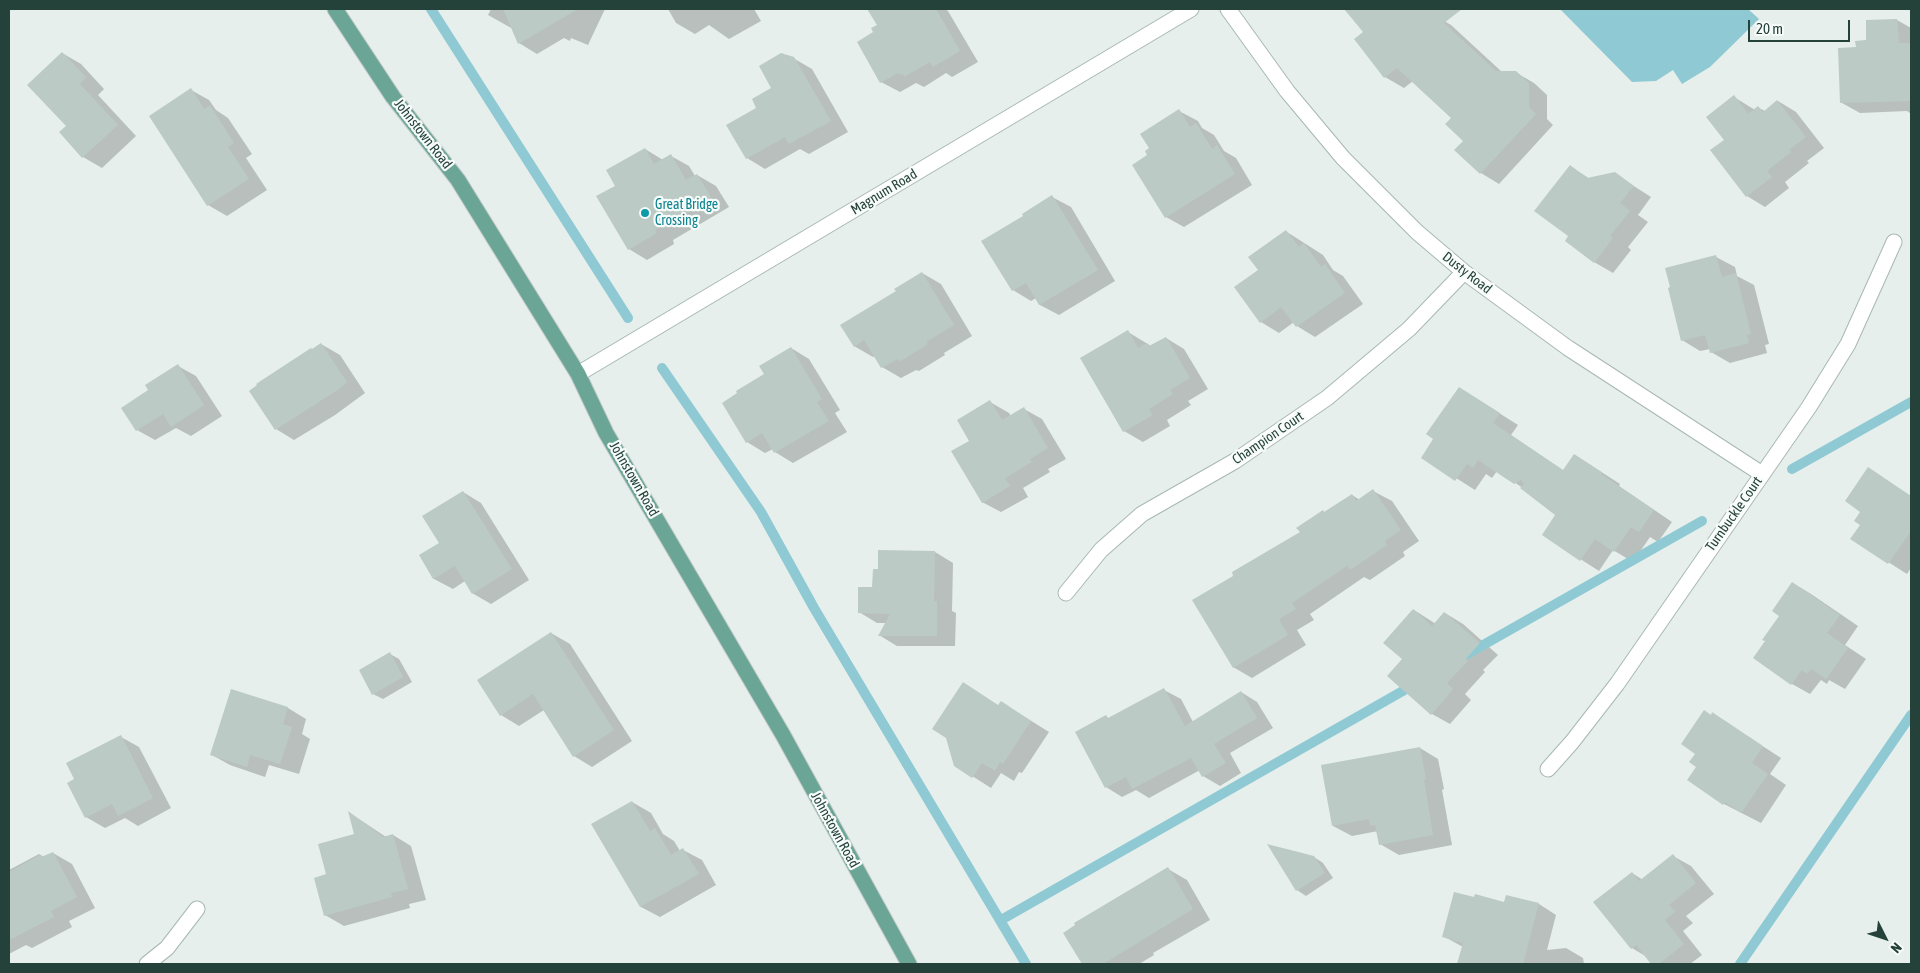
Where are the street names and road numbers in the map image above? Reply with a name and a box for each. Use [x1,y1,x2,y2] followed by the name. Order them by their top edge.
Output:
[391,96,455,172] street label: Johnstown Road
[848,166,920,218] street label: Magnum Road
[1439,249,1495,297] street label: Dusty Road
[1229,408,1307,468] street label: Champion Court
[606,439,662,519] street label: Johnstown Road
[1702,473,1766,555] street label: Turnbuckle Court
[807,789,863,871] street label: Johnstown Road

